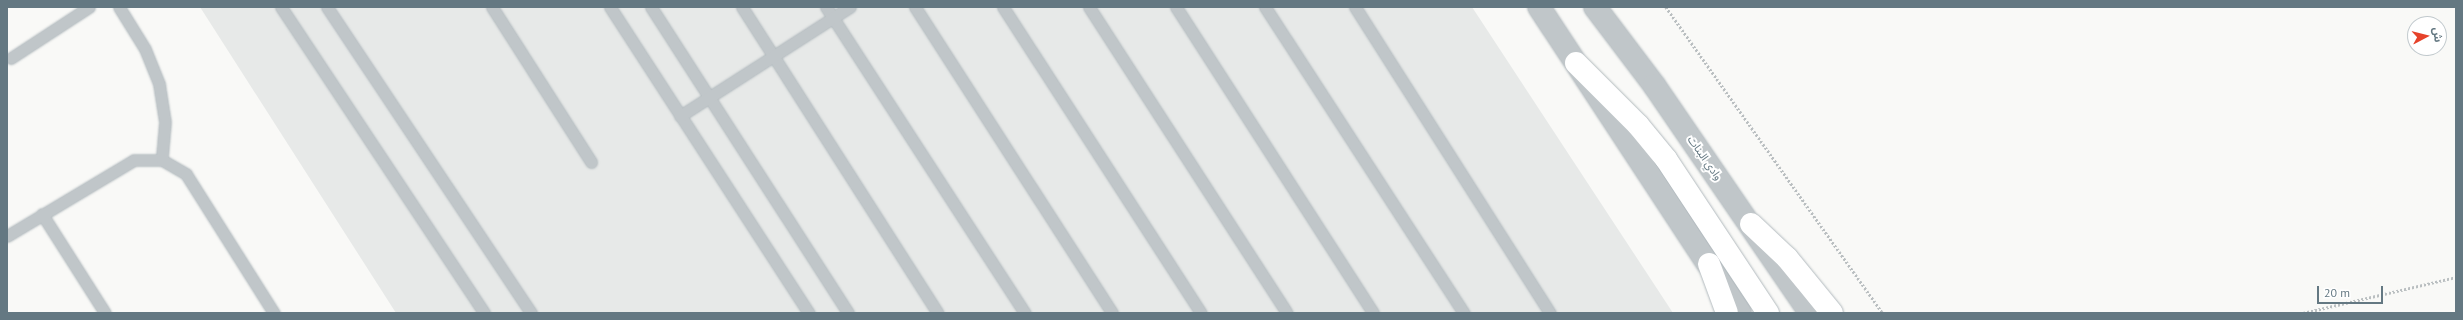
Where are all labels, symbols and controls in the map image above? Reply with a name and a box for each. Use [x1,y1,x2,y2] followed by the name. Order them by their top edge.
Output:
[2407,16,2447,56] north arrow
[2430,26,2446,43] text: ش
[1685,133,1725,183] street label: وادي البنات
[2319,278,2385,304] scale bar
[2324,285,2350,300] text: 20 m

